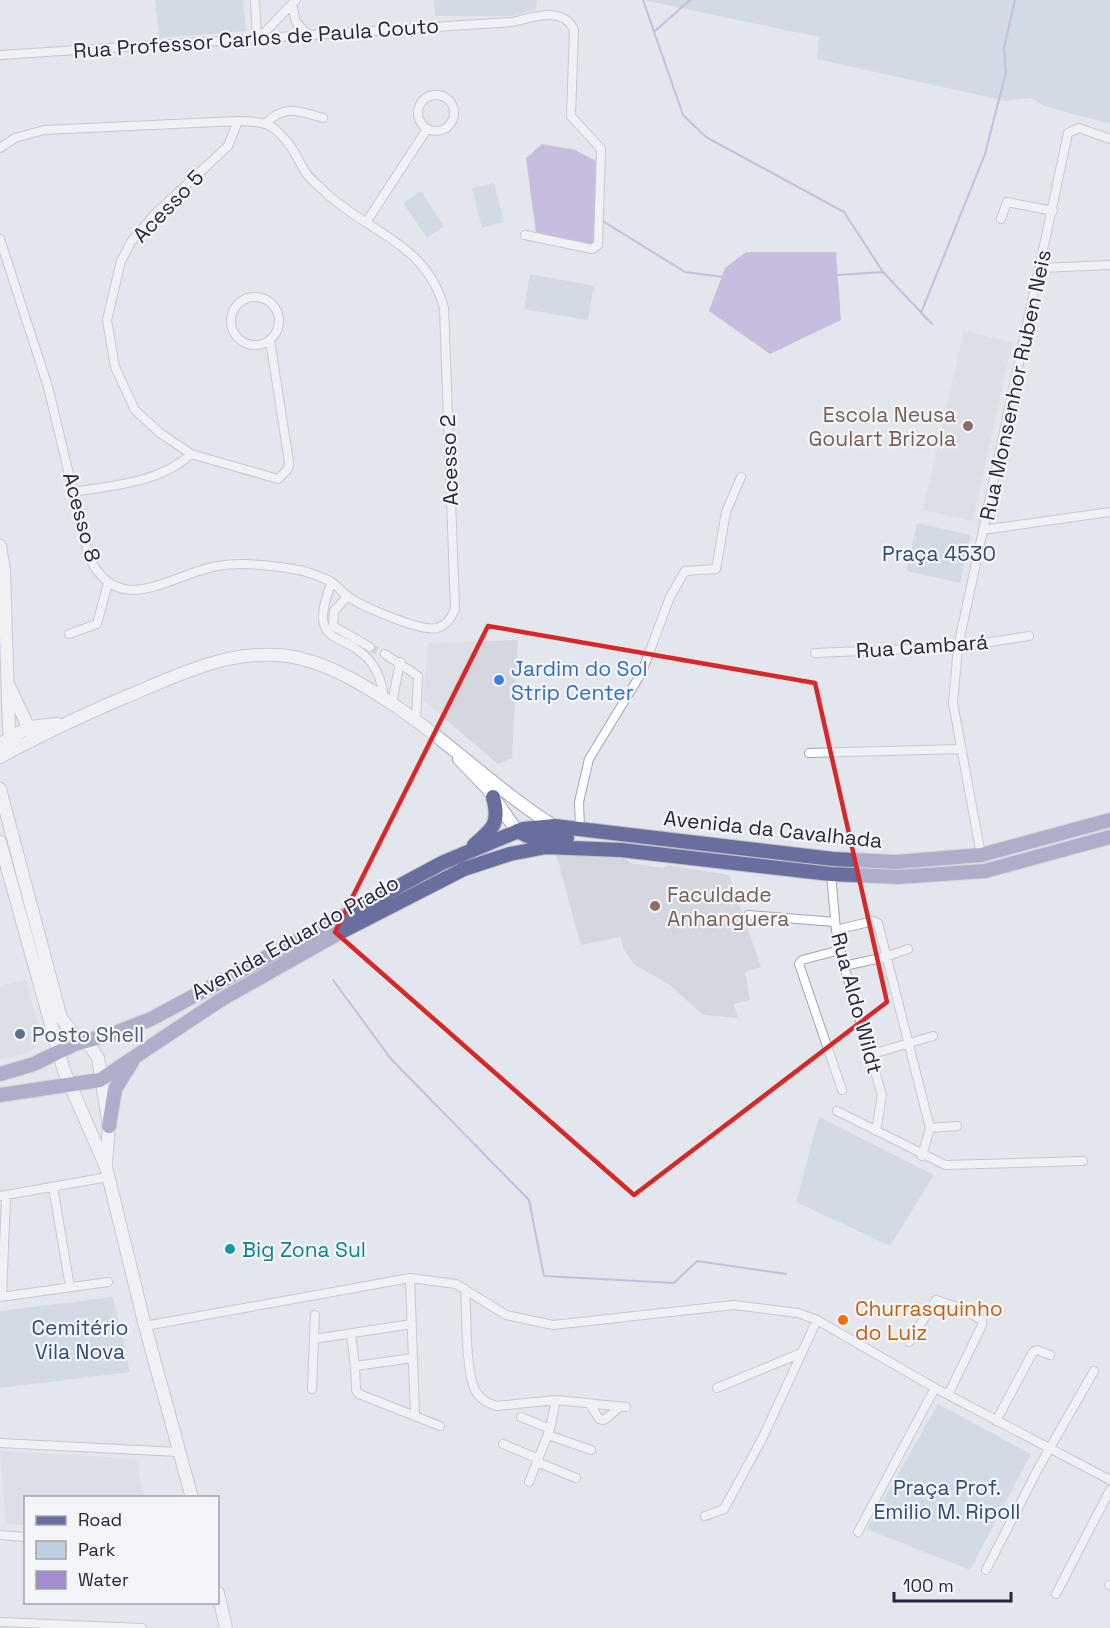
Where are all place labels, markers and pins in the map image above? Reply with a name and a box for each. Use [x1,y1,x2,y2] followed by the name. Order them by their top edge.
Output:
[808,401,956,452] place label: Escola Neusa Goulart Brizola
[961,419,975,433] marker: Escola Neusa Goulart Brizola
[511,655,648,706] place label: Jardim do Sol Strip Center
[492,673,506,687] marker: Jardim do Sol Strip Center
[667,881,789,932] place label: Faculdade Anhanguera
[648,899,662,913] marker: Faculdade Anhanguera
[32,1021,144,1048] place label: Posto Shell
[13,1027,27,1041] marker: Posto Shell
[242,1236,366,1263] place label: Big Zona Sul
[223,1242,237,1256] marker: Big Zona Sul
[855,1295,1003,1346] place label: Churrasquinho do Luiz
[836,1313,850,1327] marker: Churrasquinho do Luiz

